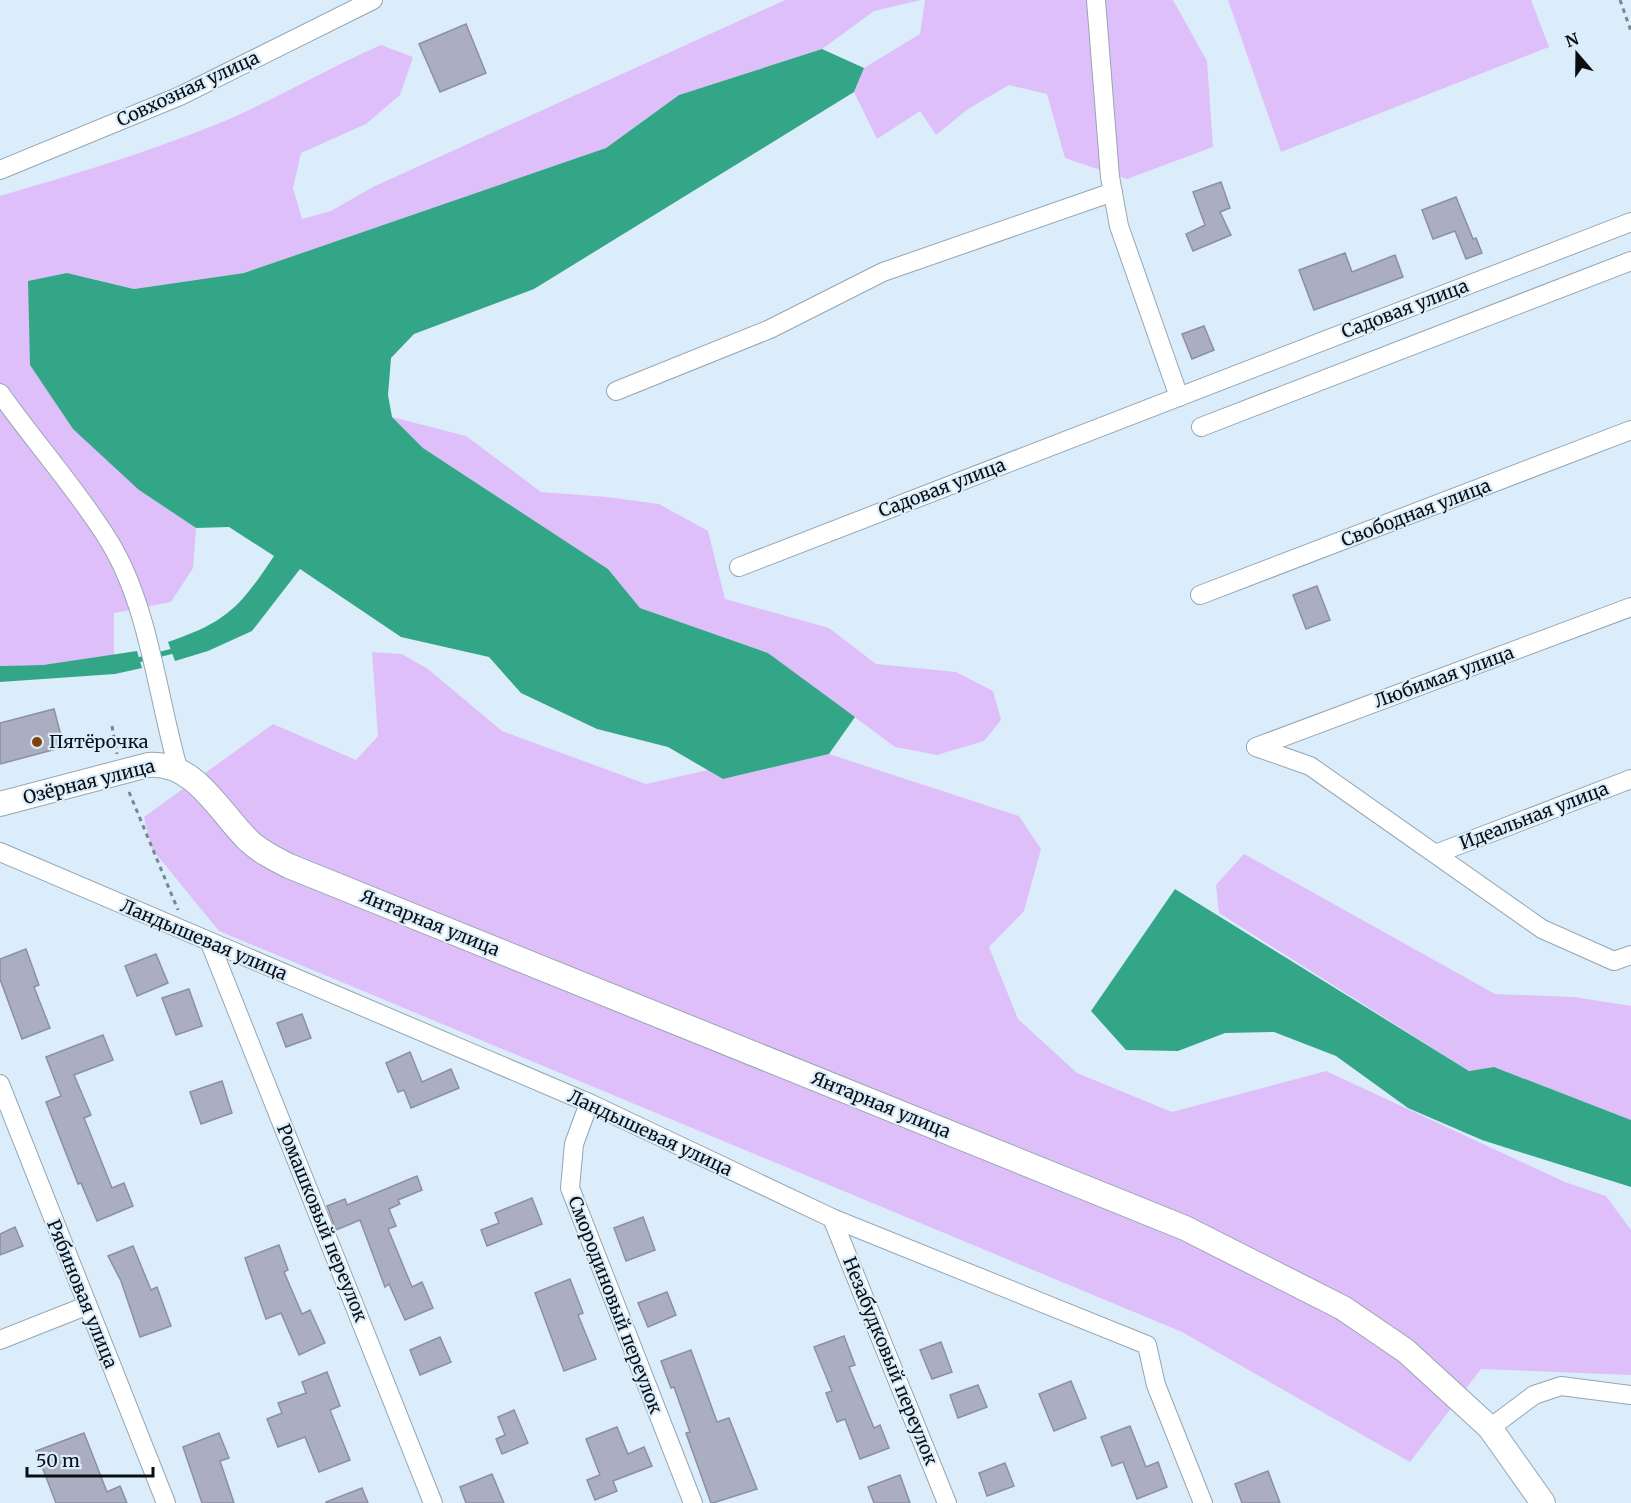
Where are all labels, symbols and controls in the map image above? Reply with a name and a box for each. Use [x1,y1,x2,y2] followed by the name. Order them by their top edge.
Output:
[1547,24,1607,84] north arrow
[1563,28,1582,51] text: N
[113,45,263,132] street label: Совхозная улица
[1338,274,1472,343] street label: Садовая улица
[875,453,1009,522] street label: Садовая улица
[1338,473,1494,552] street label: Свободная улица
[1371,640,1517,712] street label: Любимая улица
[49,730,149,753] place label: Пятёрочка
[30,735,44,749] marker: Пятёрочка
[21,754,157,809] street label: Озёрная улица
[1456,776,1612,855] street label: Идеальная улица
[357,884,504,961] street label: Янтарная улица
[117,894,291,985] street label: Ландышевая улица
[808,1066,955,1143] street label: Янтарная улица
[564,1084,736,1181] street label: Ландышевая улица
[272,1120,373,1326] street label: Ромашковый переулок
[563,1193,668,1418] street label: Смородиновый переулок
[42,1216,123,1372] street label: Рябиновая улица
[838,1253,943,1469] street label: Незабудковый переулок
[27,1440,153,1478] scale bar
[36,1449,80,1472] text: 50 m

